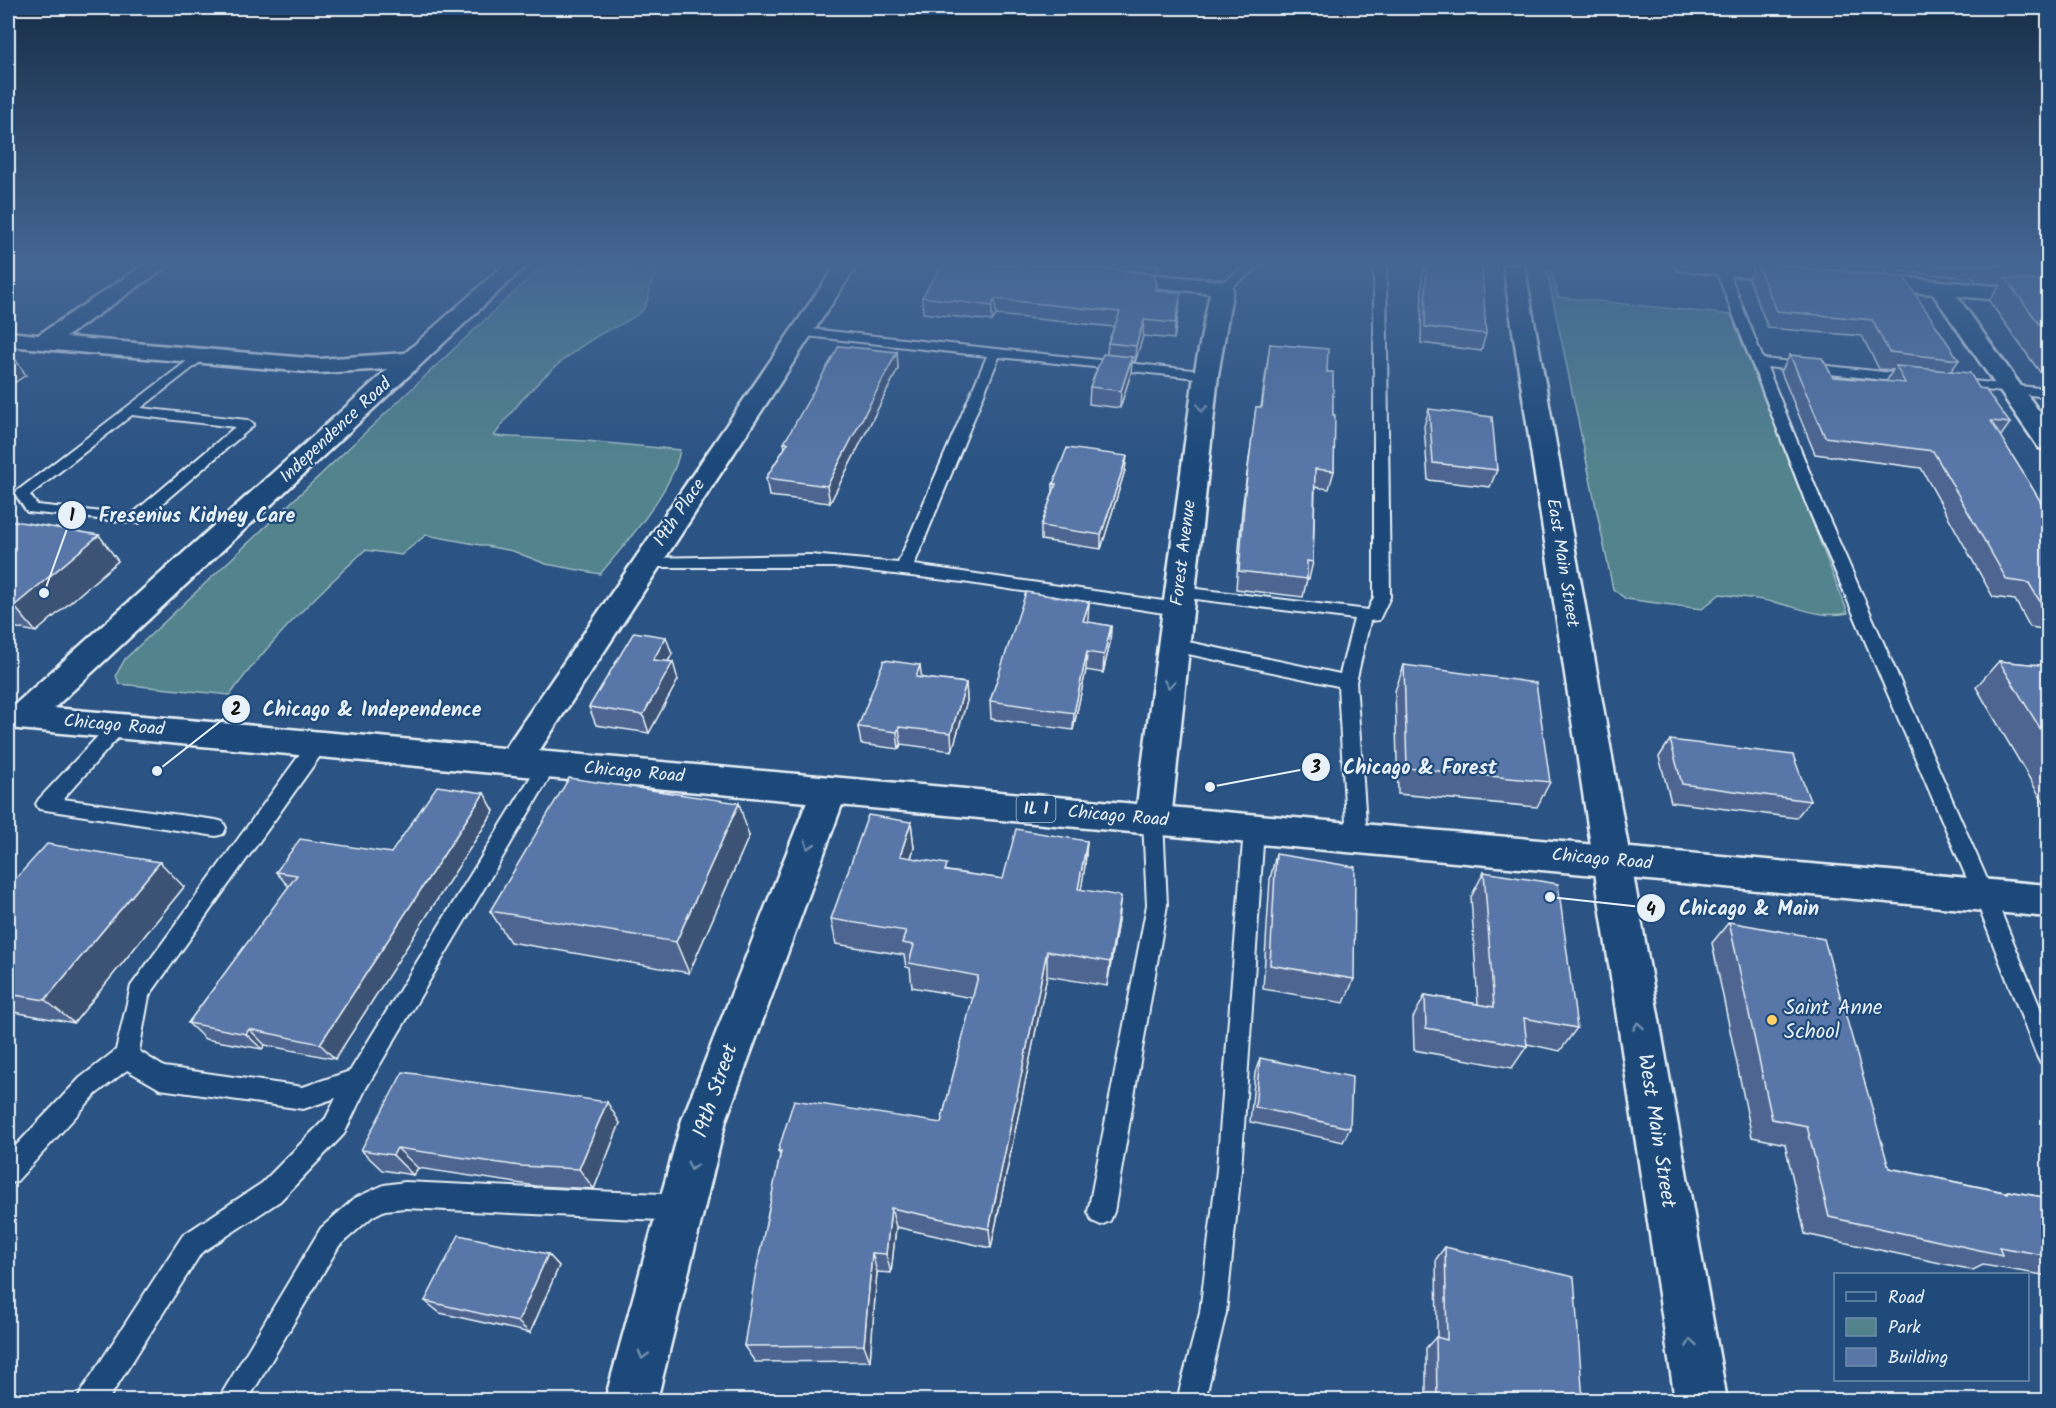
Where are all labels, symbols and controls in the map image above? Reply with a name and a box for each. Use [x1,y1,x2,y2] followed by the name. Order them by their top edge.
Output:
[273,370,400,491] street label: Independence Road
[1197,403,1209,412] one-way arrow
[646,473,714,553] street label: 19th Place
[57,496,308,534] callout: Fresenius Kidney Care
[1537,496,1587,631] street label: East Main Street
[1163,498,1205,608] street label: Forest Avenue
[99,501,295,533] text: Fresenius Kidney Care
[69,502,75,531] text: 1
[1163,680,1176,689] one-way arrow
[221,690,494,728] callout: Chicago & Independence
[262,695,482,727] text: Chicago & Independence
[231,696,241,725] text: 2
[62,707,167,745] street label: Chicago Road
[1301,748,1509,786] callout: Chicago & Forest
[1343,753,1498,785] text: Chicago & Forest
[582,754,687,792] street label: Chicago Road
[1310,754,1321,783] text: 3
[1016,796,1056,822] road number: IL 1
[1066,798,1171,836] street label: Chicago Road
[803,840,816,850] one-way arrow
[1550,841,1655,879] street label: Chicago Road
[1636,889,1831,927] callout: Chicago & Main
[1679,894,1819,926] text: Chicago & Main
[1646,896,1656,925] text: 4
[1784,992,1883,1049] place label: Saint Anne School
[1765,1013,1779,1027] marker: Saint Anne School
[1633,1022,1645,1031] one-way arrow
[684,1039,748,1143] street label: 19th Street
[1628,1052,1685,1211] street label: West Main Street
[686,1161,699,1171] one-way arrow
[1834,1273,2029,1381] legend
[1888,1284,1925,1313] text: Road
[1888,1314,1921,1343] text: Park
[1685,1338,1698,1348] one-way arrow
[1888,1344,1948,1373] text: Building
[637,1350,650,1360] one-way arrow

